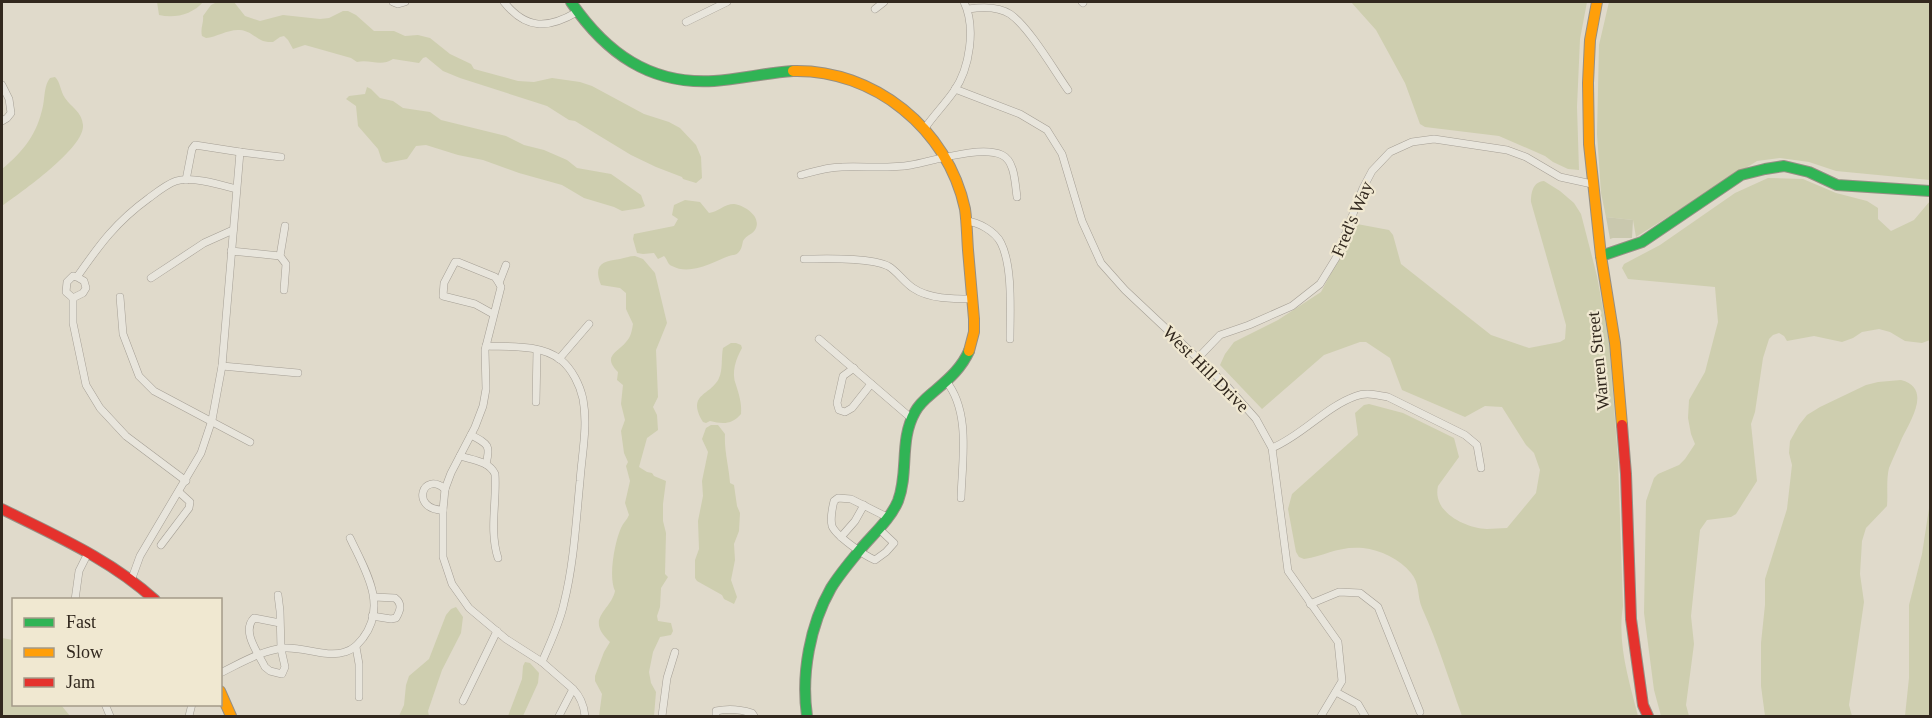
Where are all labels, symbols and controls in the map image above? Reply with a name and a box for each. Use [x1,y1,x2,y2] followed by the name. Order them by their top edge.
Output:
[1327,178,1377,260] street label: Fred's Way
[1583,311,1613,411] street label: Warren Street
[1159,322,1253,416] street label: West Hill Drive
[12,598,222,706] legend
[66,612,96,632] text: Fast
[66,642,103,662] text: Slow
[66,672,95,692] text: Jam

